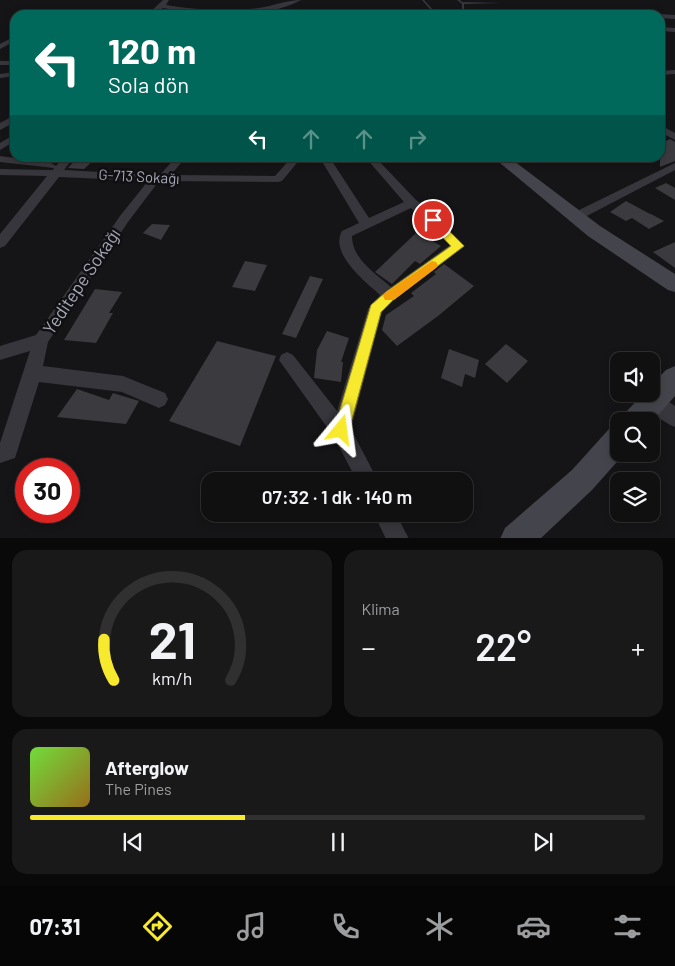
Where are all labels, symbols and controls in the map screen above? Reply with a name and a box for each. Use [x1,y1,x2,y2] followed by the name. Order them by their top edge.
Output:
[108,29,196,71] text: 120 m
[25,30,90,95] icon: left
[108,71,189,97] text: Sola dön
[244,125,272,153] icon: left
[297,125,325,153] icon: ahead
[350,125,378,153] icon: ahead
[403,125,431,153] icon: right
[98,165,180,187] street label: G-713 Sokağı
[412,199,454,241] pin
[419,206,447,234] icon: arrive
[37,224,125,338] street label: Yeditepe Sokağı
[610,352,660,522] map controls
[610,352,660,402] button: sound
[314,403,366,455] position arrow
[610,412,660,462] button: search
[15,458,80,523] speed limit sign: 30
[610,472,660,522] button: layers
[262,485,412,508] text: 07:32 · 1 dk · 140 m
[362,599,400,618] text: Klima
[148,607,195,669] text: 21
[475,623,531,669] text: 22°
[362,630,376,664] text: −
[631,630,645,664] text: +
[152,667,192,689] text: km/h
[105,756,189,779] text: Afterglow
[105,779,172,798] text: The Pines
[119,828,147,856] icon: previous
[324,828,352,856] icon: pause
[529,828,557,856] icon: next
[140,909,175,944] icon: directions
[234,909,269,944] icon: music
[328,909,363,944] icon: phone
[422,909,457,944] icon: climate
[516,909,551,944] icon: car
[610,909,645,944] icon: filters
[30,913,81,939] text: 07:31

